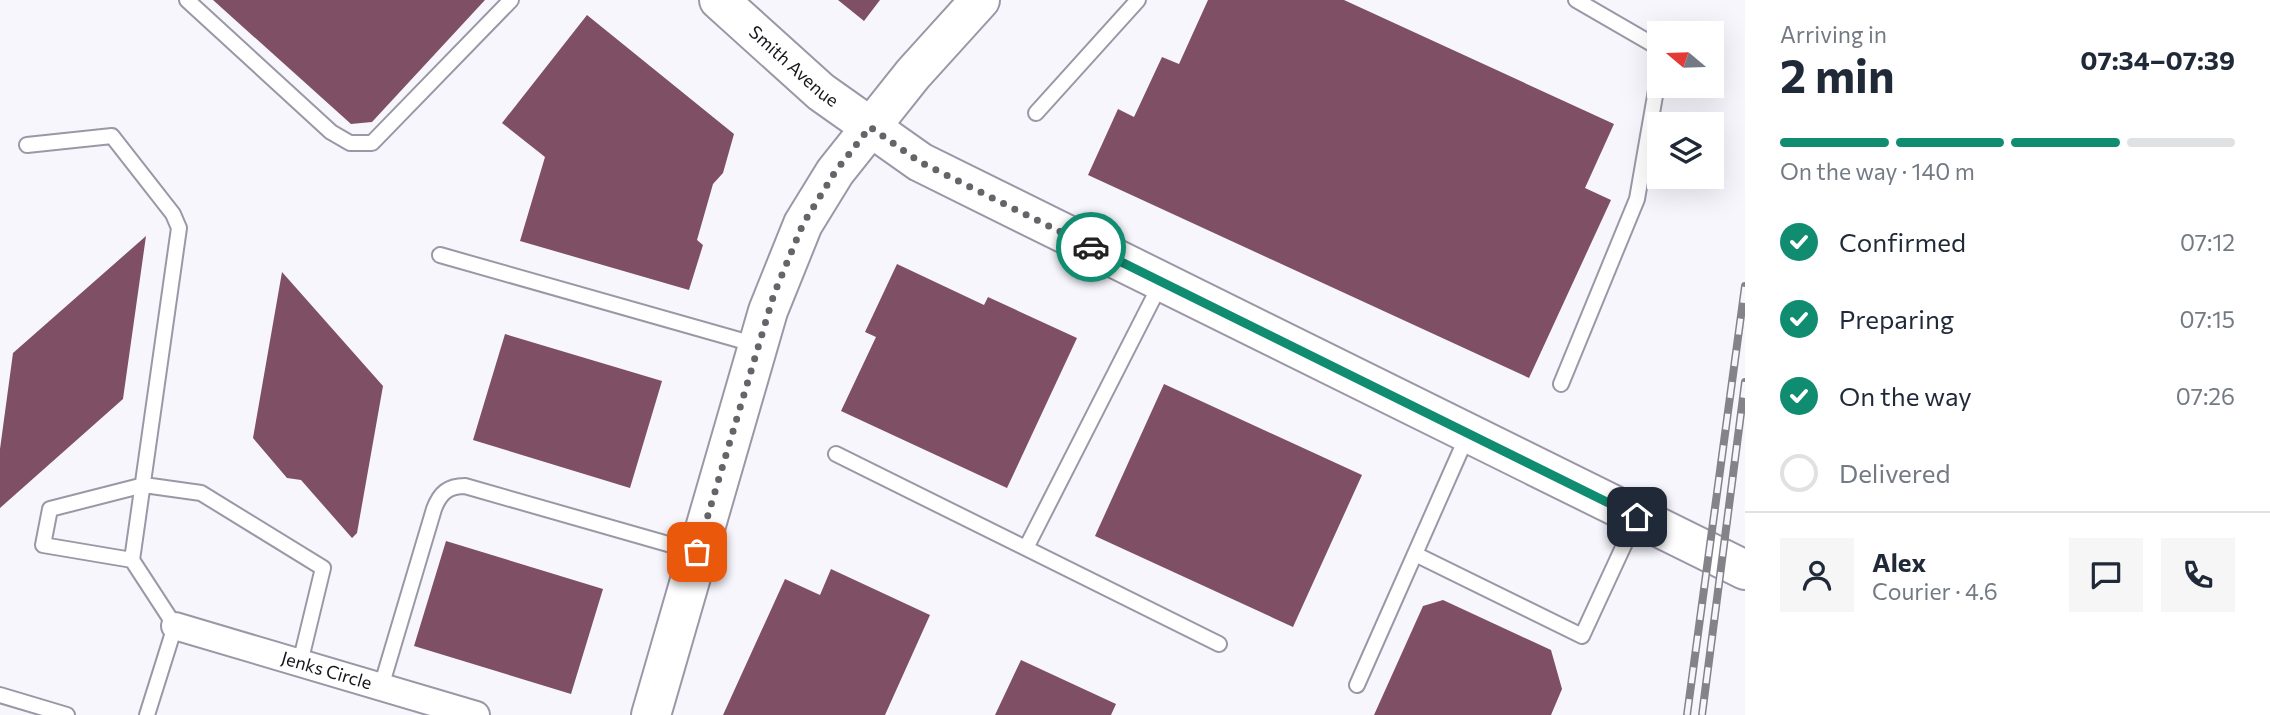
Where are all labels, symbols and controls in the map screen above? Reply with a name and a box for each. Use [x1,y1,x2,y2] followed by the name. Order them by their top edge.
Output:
[1780,20,1887,48] text: Arriving in
[745,21,843,111] street label: Smith Avenue
[1647,21,1724,98] north arrow
[1647,21,1724,189] map controls
[2080,44,2235,75] text: 07:34–07:39
[1780,46,1895,102] text: 2 min
[1647,112,1724,189] button: layers
[1780,157,1975,185] text: On the way · 140 m
[1056,212,1126,282] courier
[1780,223,1818,261] icon: check
[1839,226,1966,257] text: Confirmed
[1072,228,1110,266] icon: car
[2180,228,2235,256] text: 07:12
[1780,300,1818,338] icon: check
[1839,303,1954,334] text: Preparing
[2179,305,2235,333] text: 07:15
[1780,377,1818,415] icon: check
[1839,380,1972,411] text: On the way
[2176,382,2235,410] text: 07:26
[1839,457,1950,488] text: Delivered
[1607,487,1667,547] pin
[1618,498,1656,536] icon: home
[667,522,727,582] pin
[678,533,716,571] icon: bag
[1780,538,1854,612] button: person
[2069,538,2143,612] button: chat
[2161,538,2235,612] button: phone
[1872,546,1926,577] text: Alex
[1872,577,1998,605] text: Courier · 4.6
[279,646,375,694] street label: Jenks Circle

